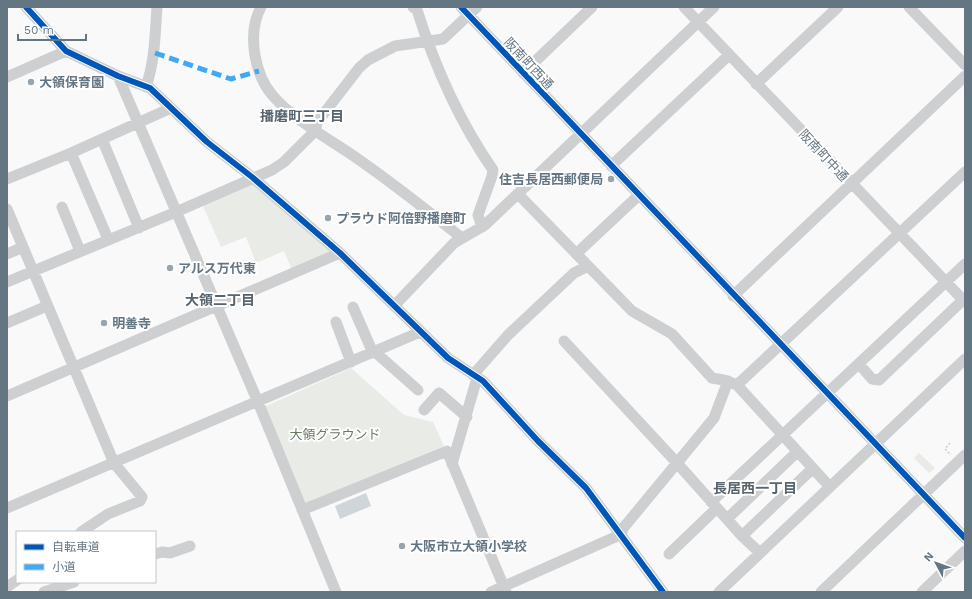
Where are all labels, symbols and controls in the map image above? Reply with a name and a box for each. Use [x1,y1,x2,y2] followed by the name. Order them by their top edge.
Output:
[18,16,86,42] scale bar
[24,23,54,37] text: 50 m
[501,34,556,92] street label: 阪南町西通
[39,75,104,90] place label: 大領保育園
[26,77,36,87] marker: 大領保育園
[260,108,344,124] district label: 播磨町三丁目
[796,126,851,184] street label: 阪南町中通
[499,172,603,187] place label: 住吉長居西郵便局
[606,174,616,184] marker: 住吉長居西郵便局
[336,211,466,226] place label: プラウド阿倍野播磨町
[323,213,333,223] marker: プラウド阿倍野播磨町
[178,261,256,276] place label: アルス万代東
[165,263,175,273] marker: アルス万代東
[185,292,255,308] district label: 大領二丁目
[112,316,151,331] place label: 明善寺
[99,318,109,328] marker: 明善寺
[289,427,381,442] park label: 大領グラウンド
[713,480,797,496] district label: 長居西一丁目
[16,531,156,583] legend
[410,539,527,554] place label: 大阪市立大領小学校
[52,540,100,554] text: 自転車道
[397,541,407,551] marker: 大阪市立大領小学校
[916,543,956,583] north arrow
[921,549,936,564] text: N
[52,560,76,574] text: 小道

